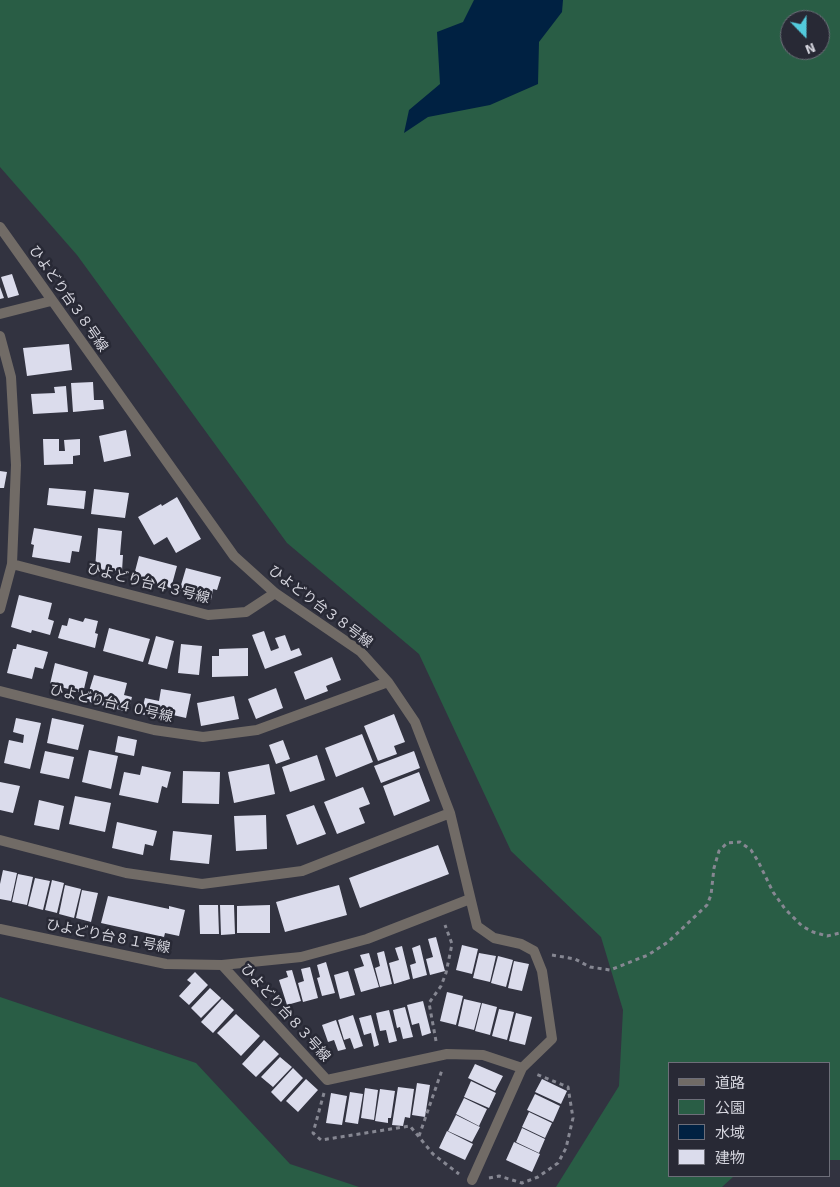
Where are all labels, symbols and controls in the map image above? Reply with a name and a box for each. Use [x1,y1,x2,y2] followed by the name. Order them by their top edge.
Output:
[780,10,830,60] north arrow
[803,39,818,58] text: N
[25,243,111,355] street label: ひよどり台３８号線
[85,561,211,607] street label: ひよどり台４３号線
[265,562,375,652] street label: ひよどり台３８号線
[48,682,174,726] street label: ひよどり台４０号線
[45,917,171,957] street label: ひよどり台８１号線
[237,961,333,1065] street label: ひよどり台８３号線
[668,1062,830,1177] legend
[715,1074,745,1092] text: 道路
[715,1099,745,1117] text: 公園
[715,1124,745,1142] text: 水域
[715,1149,745,1167] text: 建物

